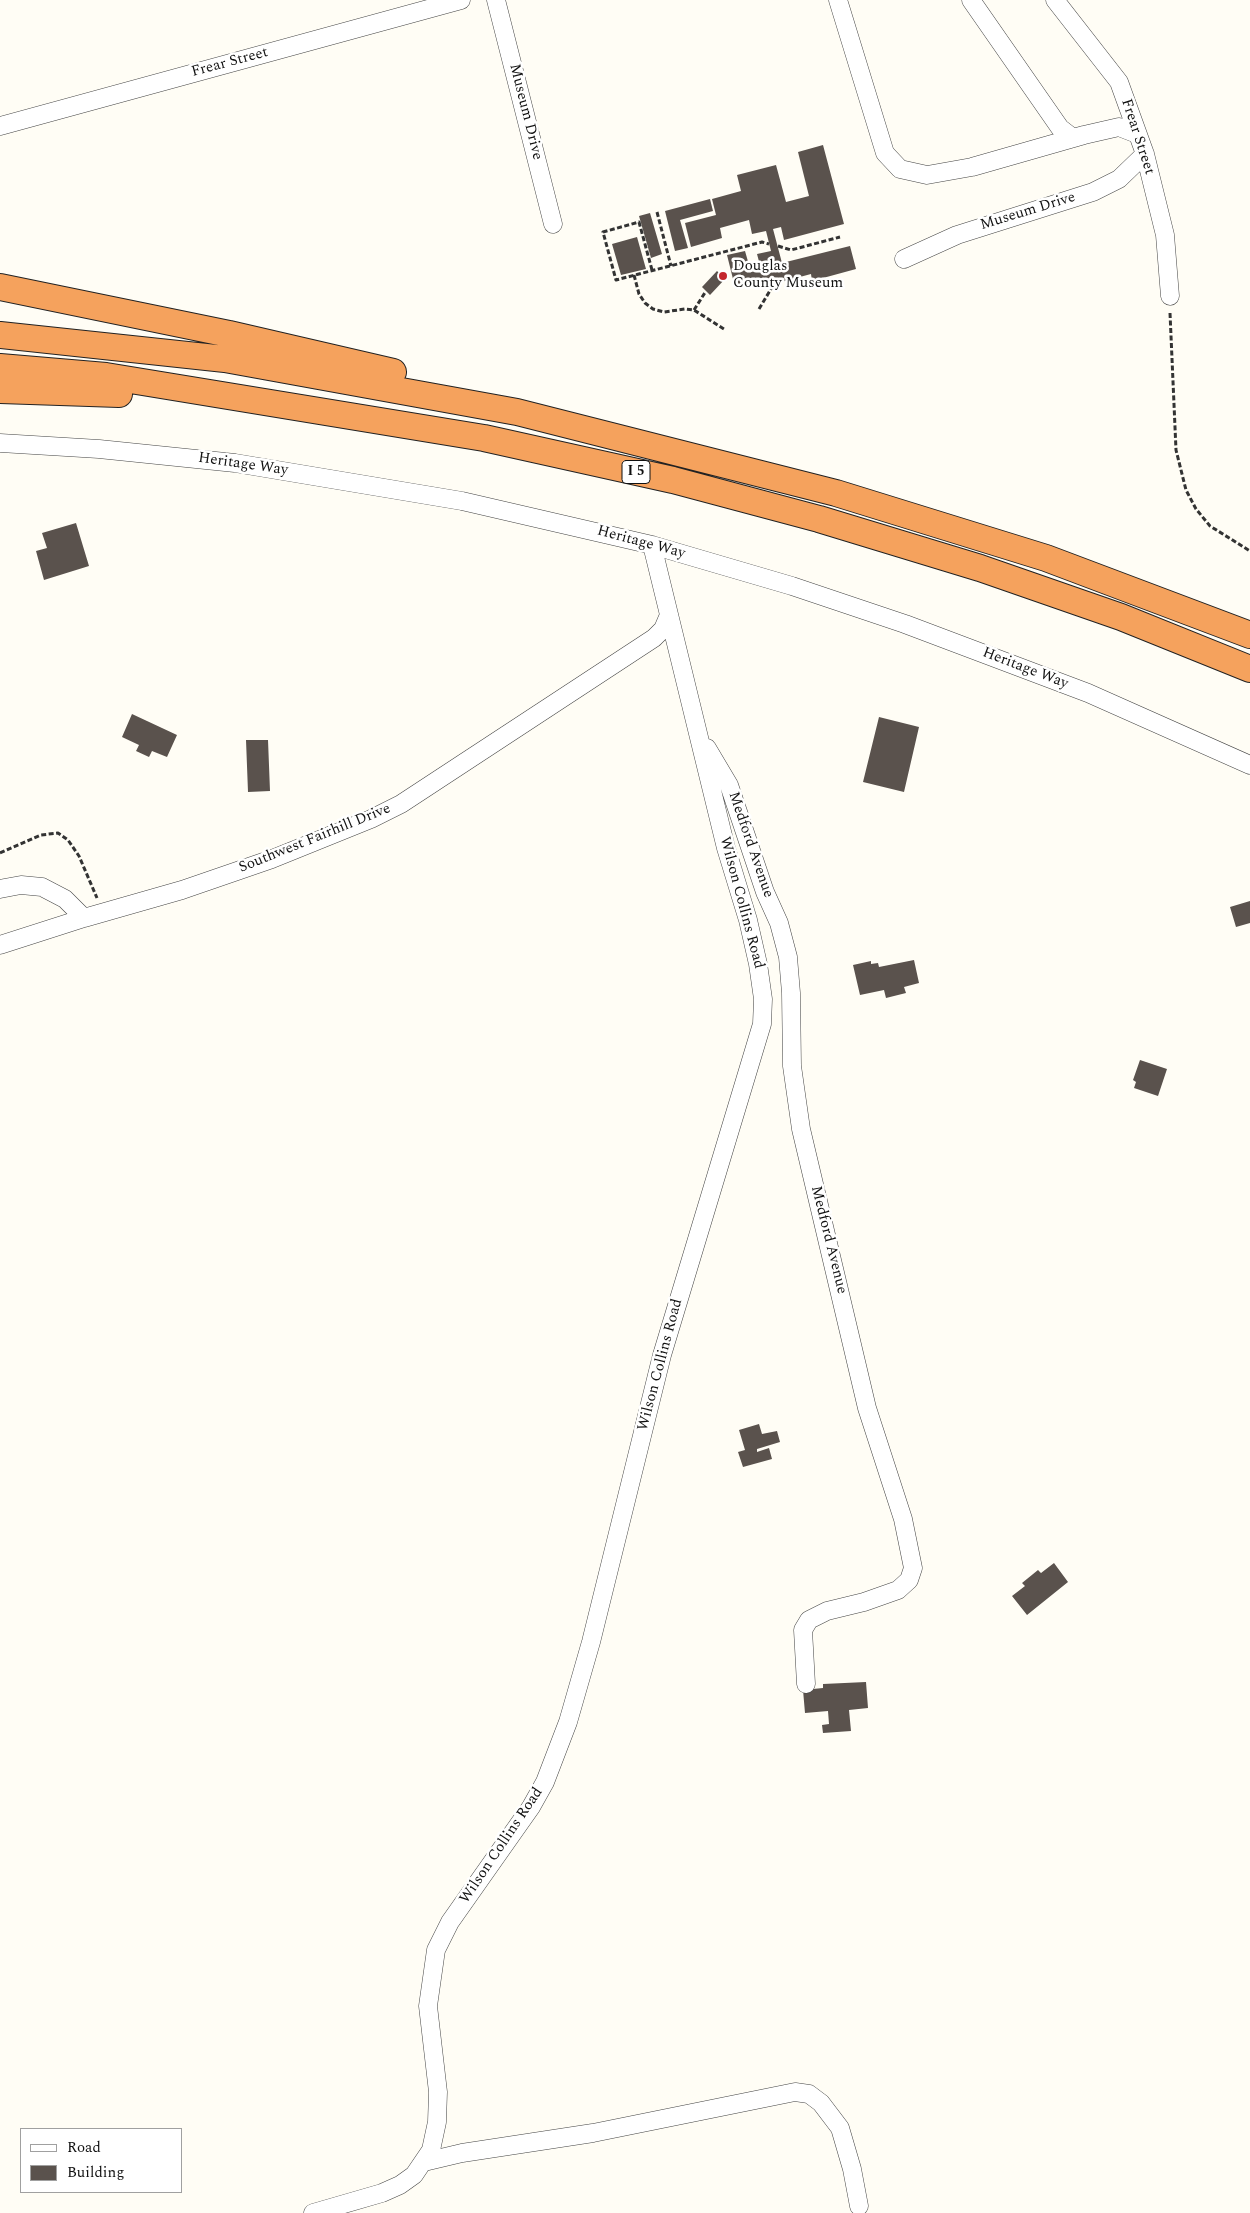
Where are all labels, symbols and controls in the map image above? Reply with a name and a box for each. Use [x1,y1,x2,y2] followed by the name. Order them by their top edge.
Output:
[190,44,270,82] street label: Frear Street
[504,62,546,162] street label: Museum Drive
[1116,97,1158,177] street label: Frear Street
[978,189,1078,235] street label: Museum Drive
[733,258,843,293] place label: Douglas County Museum
[717,270,729,282] marker: Douglas County Museum
[197,450,289,480] street label: Heritage Way
[622,461,650,484] road number: I 5
[595,523,687,563] street label: Heritage Way
[980,644,1070,694] street label: Heritage Way
[723,790,777,900] street label: Medford Avenue
[236,800,394,878] street label: Southwest Fairhill Drive
[715,835,767,971] street label: Wilson Collins Road
[806,1184,850,1296] street label: Medford Avenue
[635,1297,687,1433] street label: Wilson Collins Road
[457,1785,547,1907] street label: Wilson Collins Road
[20,2128,182,2193] legend
[67,2136,101,2159] text: Road
[67,2161,124,2184] text: Building

